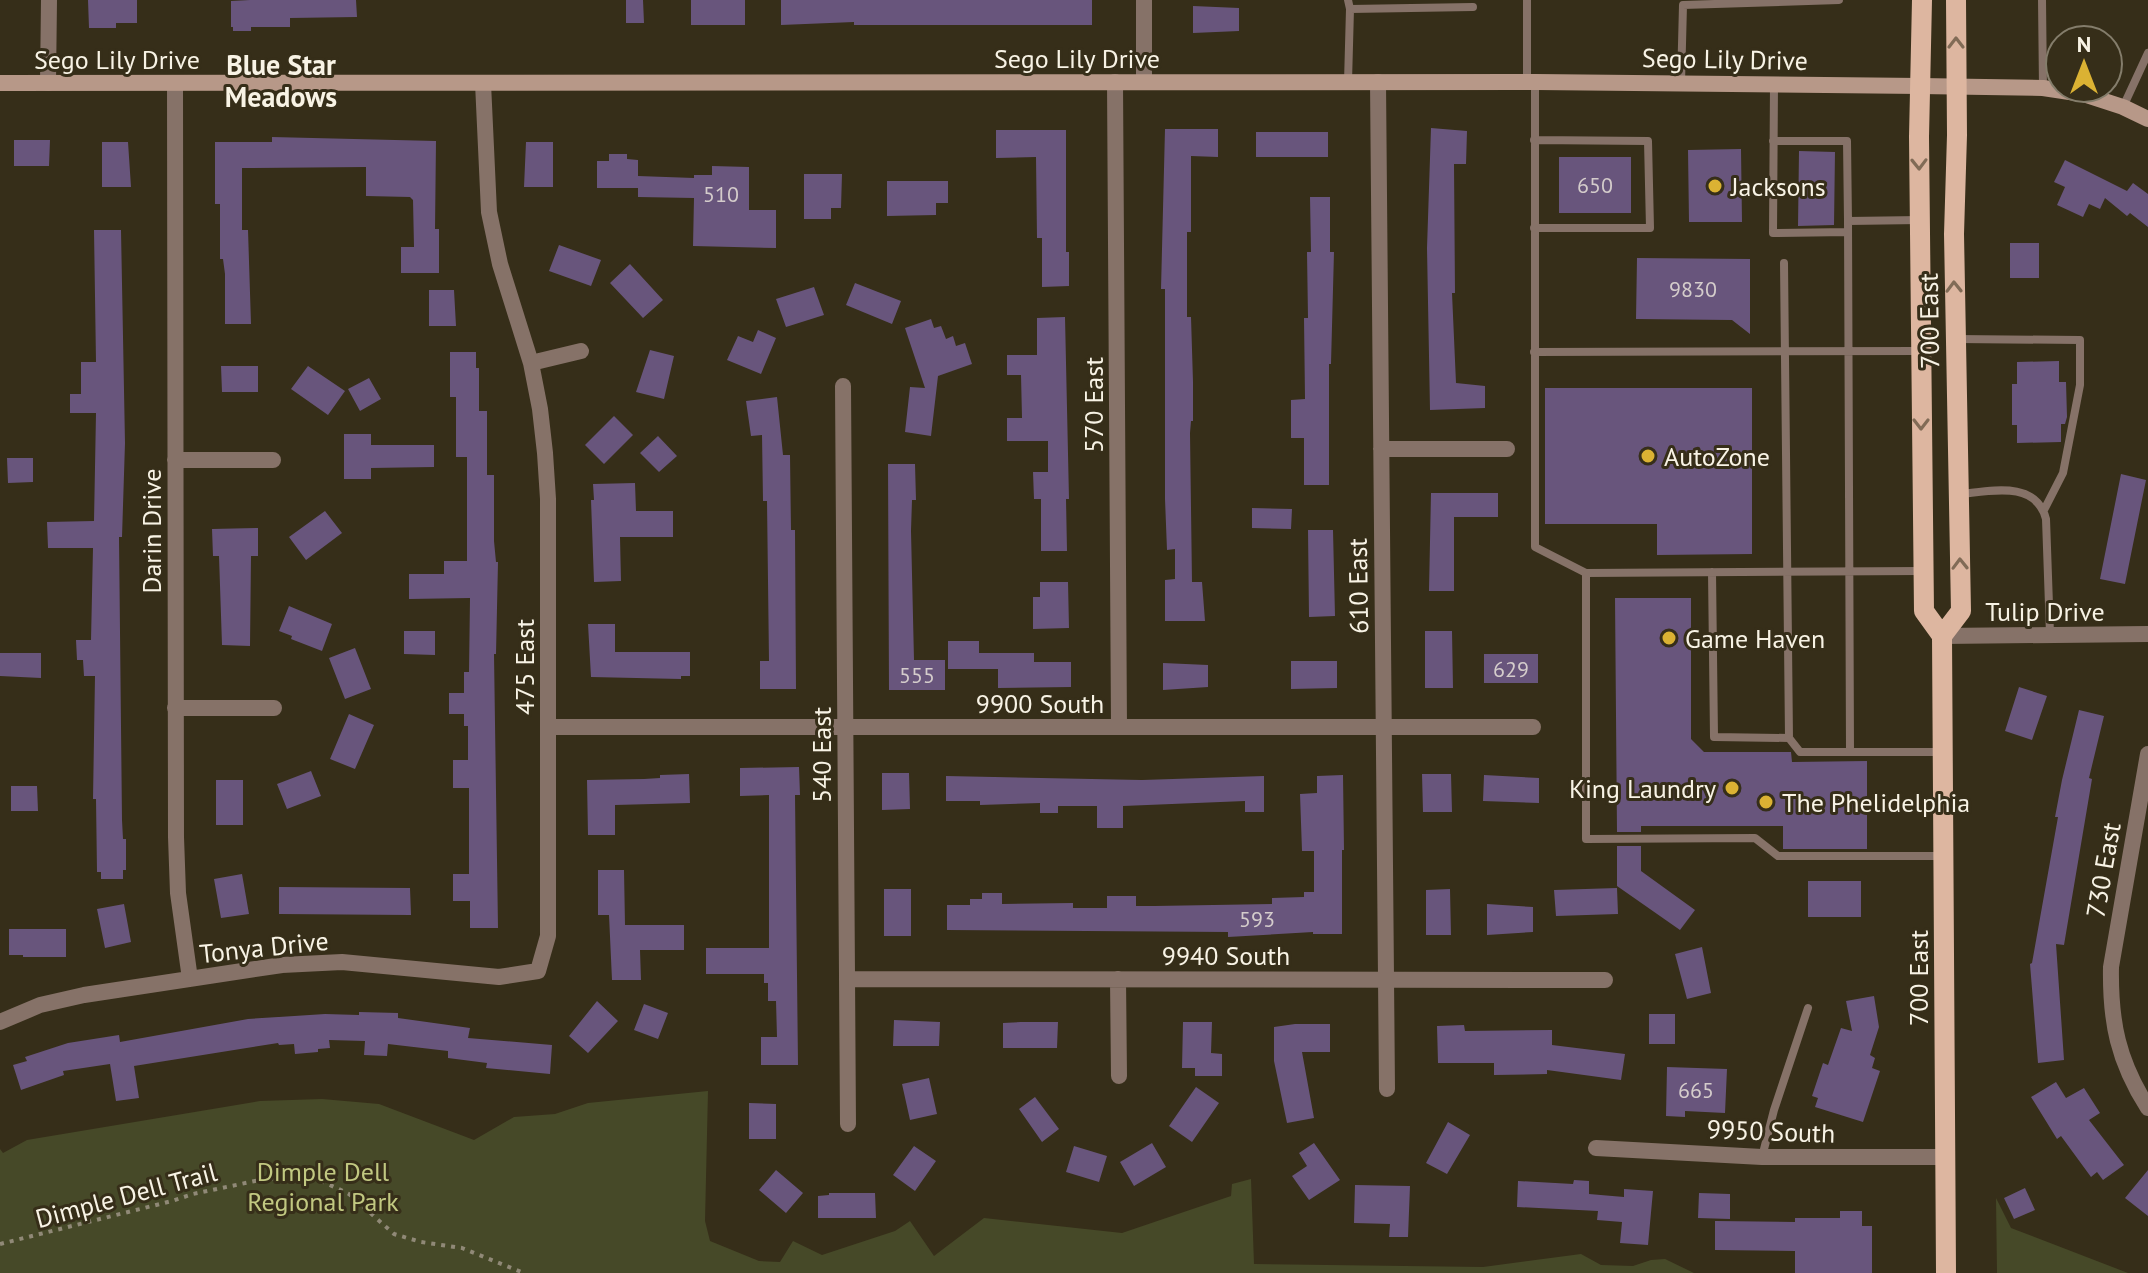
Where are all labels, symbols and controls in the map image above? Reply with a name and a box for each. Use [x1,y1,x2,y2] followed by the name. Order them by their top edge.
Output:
[2044,24,2124,104] north arrow
[2077,30,2091,58] text: N
[1947,36,1965,49] one-way arrow
[1642,41,1808,77] street label: Sego Lily Drive
[994,42,1160,75] street label: Sego Lily Drive
[34,43,200,76] street label: Sego Lily Drive
[225,46,337,115] district label: Blue Star Meadows
[1911,158,1928,171] one-way arrow
[1730,170,1826,203] place label: Jacksons
[1577,171,1613,199] house number: 650
[1706,177,1724,195] marker: Jacksons
[703,180,739,208] house number: 510
[1912,273,1946,369] street label: 700 East
[1669,275,1717,303] house number: 9830
[1946,280,1963,293] one-way arrow
[1077,357,1110,453] street label: 570 East
[1912,418,1930,431] one-way arrow
[1664,440,1770,473] place label: AutoZone
[1639,447,1657,465] marker: AutoZone
[135,468,168,594] street label: Darin Drive
[1341,538,1375,634] street label: 610 East
[1952,557,1969,570] one-way arrow
[1985,595,2105,628] street label: Tulip Drive
[508,619,541,715] street label: 475 East
[1685,622,1825,655] place label: Game Haven
[1660,629,1678,647] marker: Game Haven
[1493,655,1529,683] house number: 629
[899,661,935,689] house number: 555
[976,687,1104,720] street label: 9900 South
[805,707,838,803] street label: 540 East
[1569,772,1716,805] place label: King Laundry
[1723,779,1741,797] marker: King Laundry
[1782,786,1970,819] place label: The Phelidelphia
[1757,793,1775,811] marker: The Phelidelphia
[2078,820,2128,920] street label: 730 East
[1239,905,1275,933] house number: 593
[198,924,330,970] street label: Tonya Drive
[1902,930,1935,1026] street label: 700 East
[1162,939,1290,972] street label: 9940 South
[1678,1076,1714,1104] house number: 665
[1706,1112,1836,1150] street label: 9950 South
[32,1155,221,1235] street label: Dimple Dell Trail
[247,1155,399,1218] park label: Dimple Dell Regional Park

